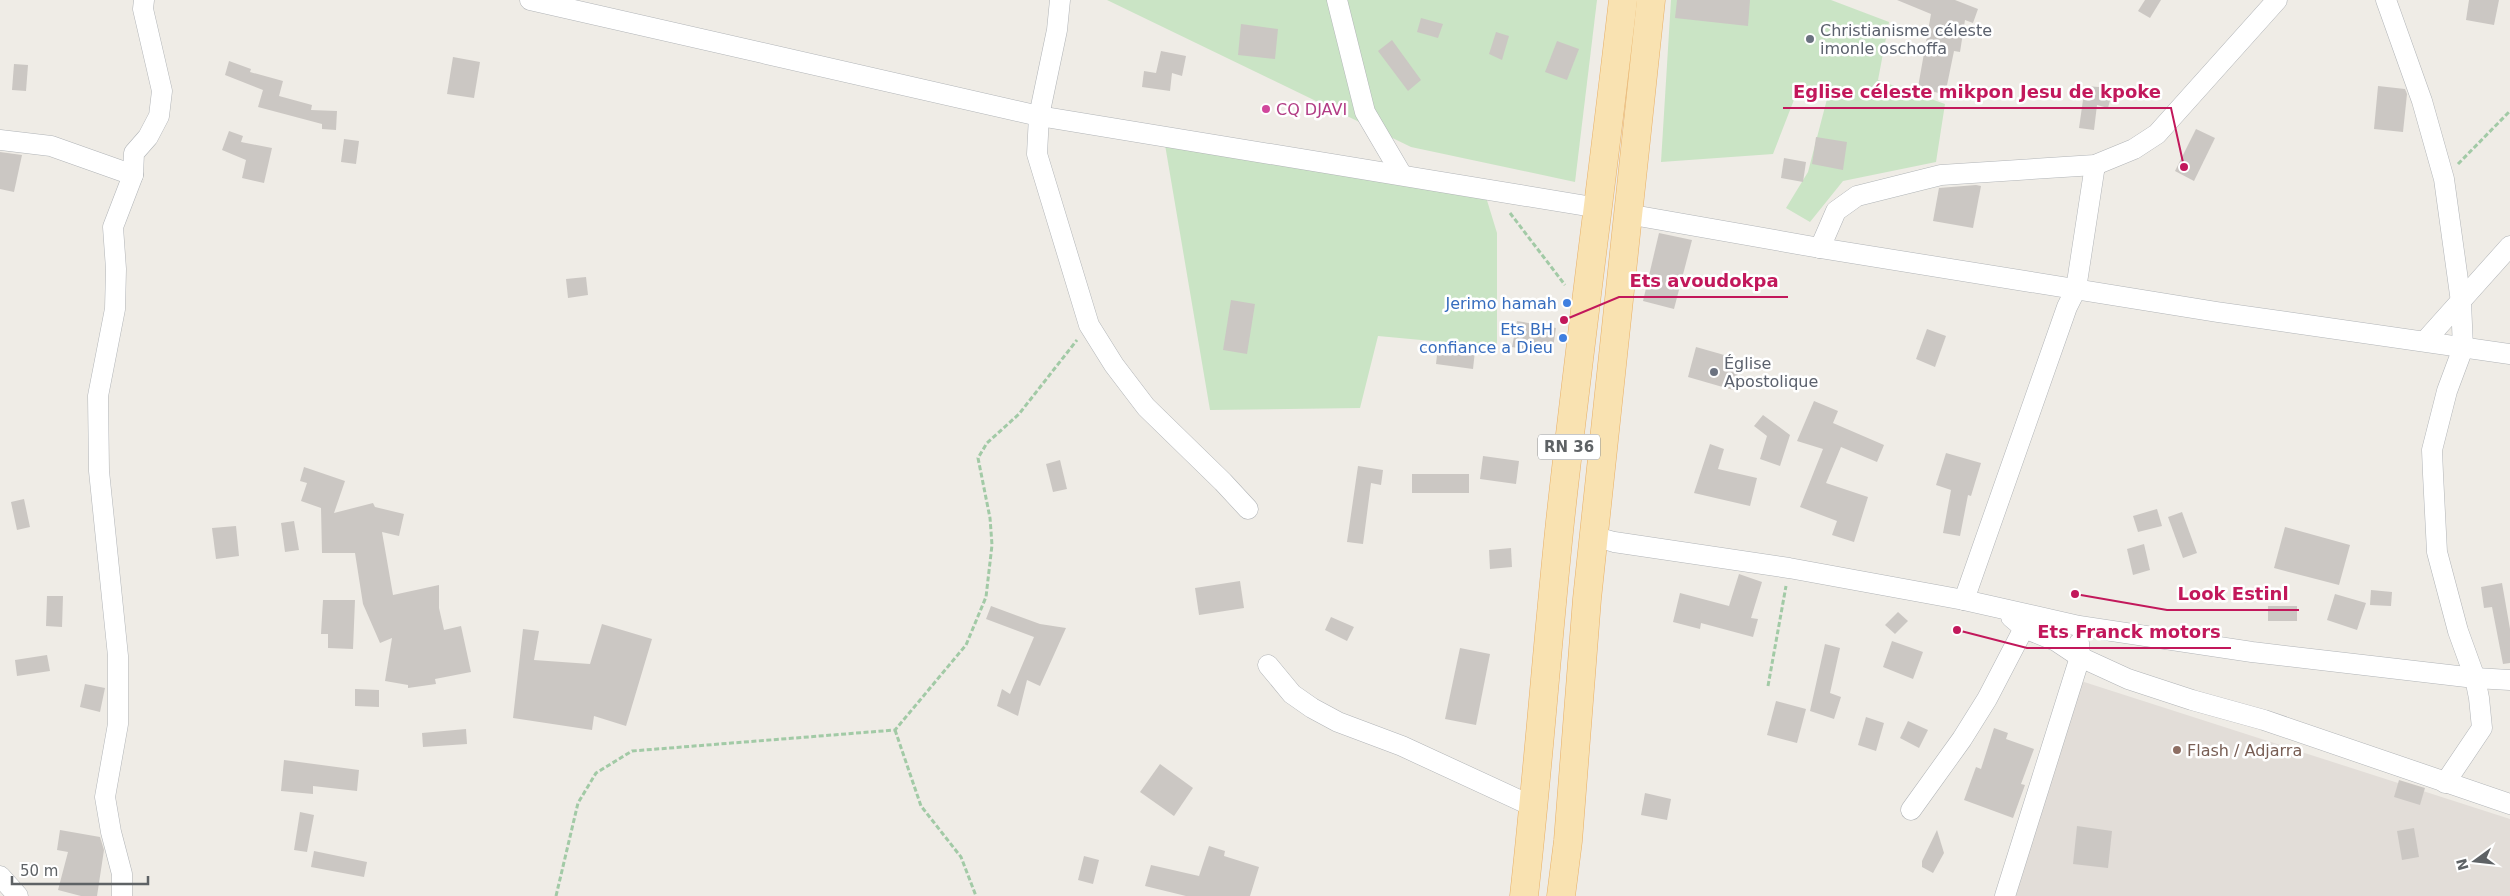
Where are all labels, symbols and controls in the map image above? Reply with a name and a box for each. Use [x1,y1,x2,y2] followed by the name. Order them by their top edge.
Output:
[1820,21,1992,58] place label: Christianisme céleste imonle oschoffa
[1804,33,1816,45] marker: Christianisme céleste imonle oschoffa
[1783,75,2171,108] callout: Eglise céleste mikpon Jesu de kpoke
[1793,81,2161,102] text: Eglise céleste mikpon Jesu de kpoke
[1276,100,1347,119] place label: CQ DJAVI
[1260,103,1272,115] marker: CQ DJAVI
[1619,264,1788,297] callout: Ets avoudokpa
[1629,270,1779,291] text: Ets avoudokpa
[1444,294,1557,313] place label: Jerimo hamah
[1561,297,1573,309] marker: Jerimo hamah
[1419,320,1553,357] place label: Ets BH confiance a Dieu
[1557,332,1569,344] marker: Ets BH confiance a Dieu
[1724,354,1818,391] place label: Église Apostolique
[1708,366,1720,378] marker: Église Apostolique
[1538,434,1600,460] road number: RN 36
[2167,577,2299,610] callout: Look Estinl
[2177,583,2289,604] text: Look Estinl
[2027,615,2231,648] callout: Ets Franck motors
[2037,621,2221,642] text: Ets Franck motors
[2187,741,2302,760] place label: Flash / Adjarra
[2171,744,2183,756] marker: Flash / Adjarra
[2450,836,2500,886] north arrow
[12,854,149,886] scale bar
[2453,857,2472,872] text: N
[20,862,58,880] text: 50 m

